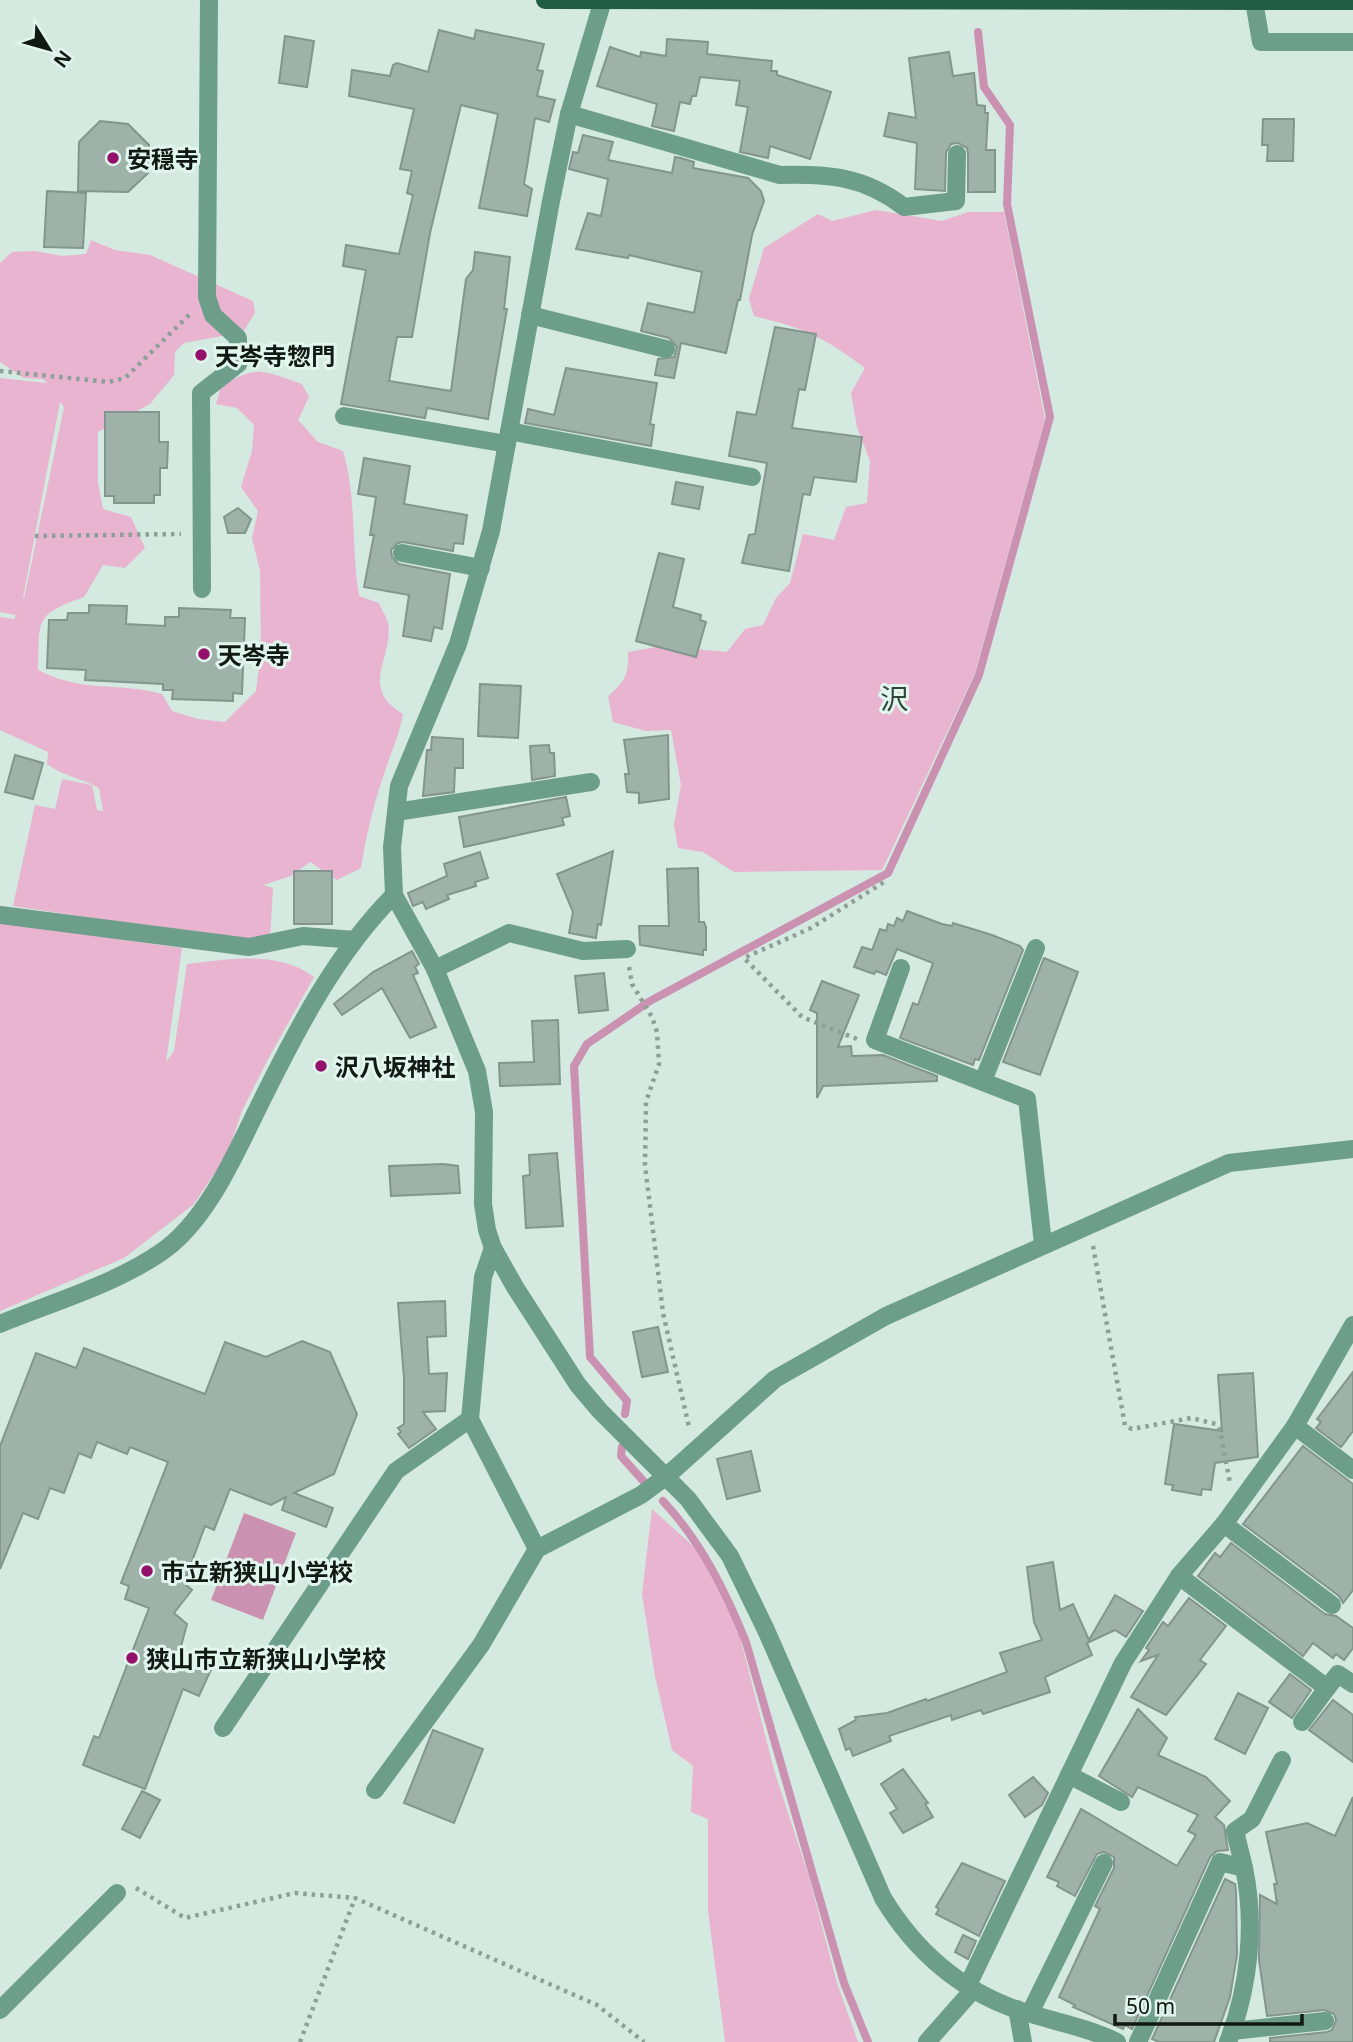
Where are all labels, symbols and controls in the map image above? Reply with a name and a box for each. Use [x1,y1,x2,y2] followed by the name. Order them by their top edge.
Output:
[14,14,84,84] north arrow
[48,45,78,73] text: N
[127,142,199,175] place label: 安穏寺
[105,150,121,166] marker: 安穏寺
[215,339,335,372] place label: 天岑寺惣門
[193,347,209,363] marker: 天岑寺惣門
[218,638,290,671] place label: 天岑寺
[196,646,212,662] marker: 天岑寺
[880,679,908,717] district label: 沢
[335,1050,455,1083] place label: 沢八坂神社
[313,1058,329,1074] marker: 沢八坂神社
[161,1555,353,1588] place label: 市立新狭山小学校
[139,1563,155,1579] marker: 市立新狭山小学校
[146,1642,386,1675] place label: 狭山市立新狭山小学校
[124,1650,140,1666] marker: 狭山市立新狭山小学校
[1115,1982,1302,2026] scale bar
[1126,1992,1175,2020] text: 50 m

